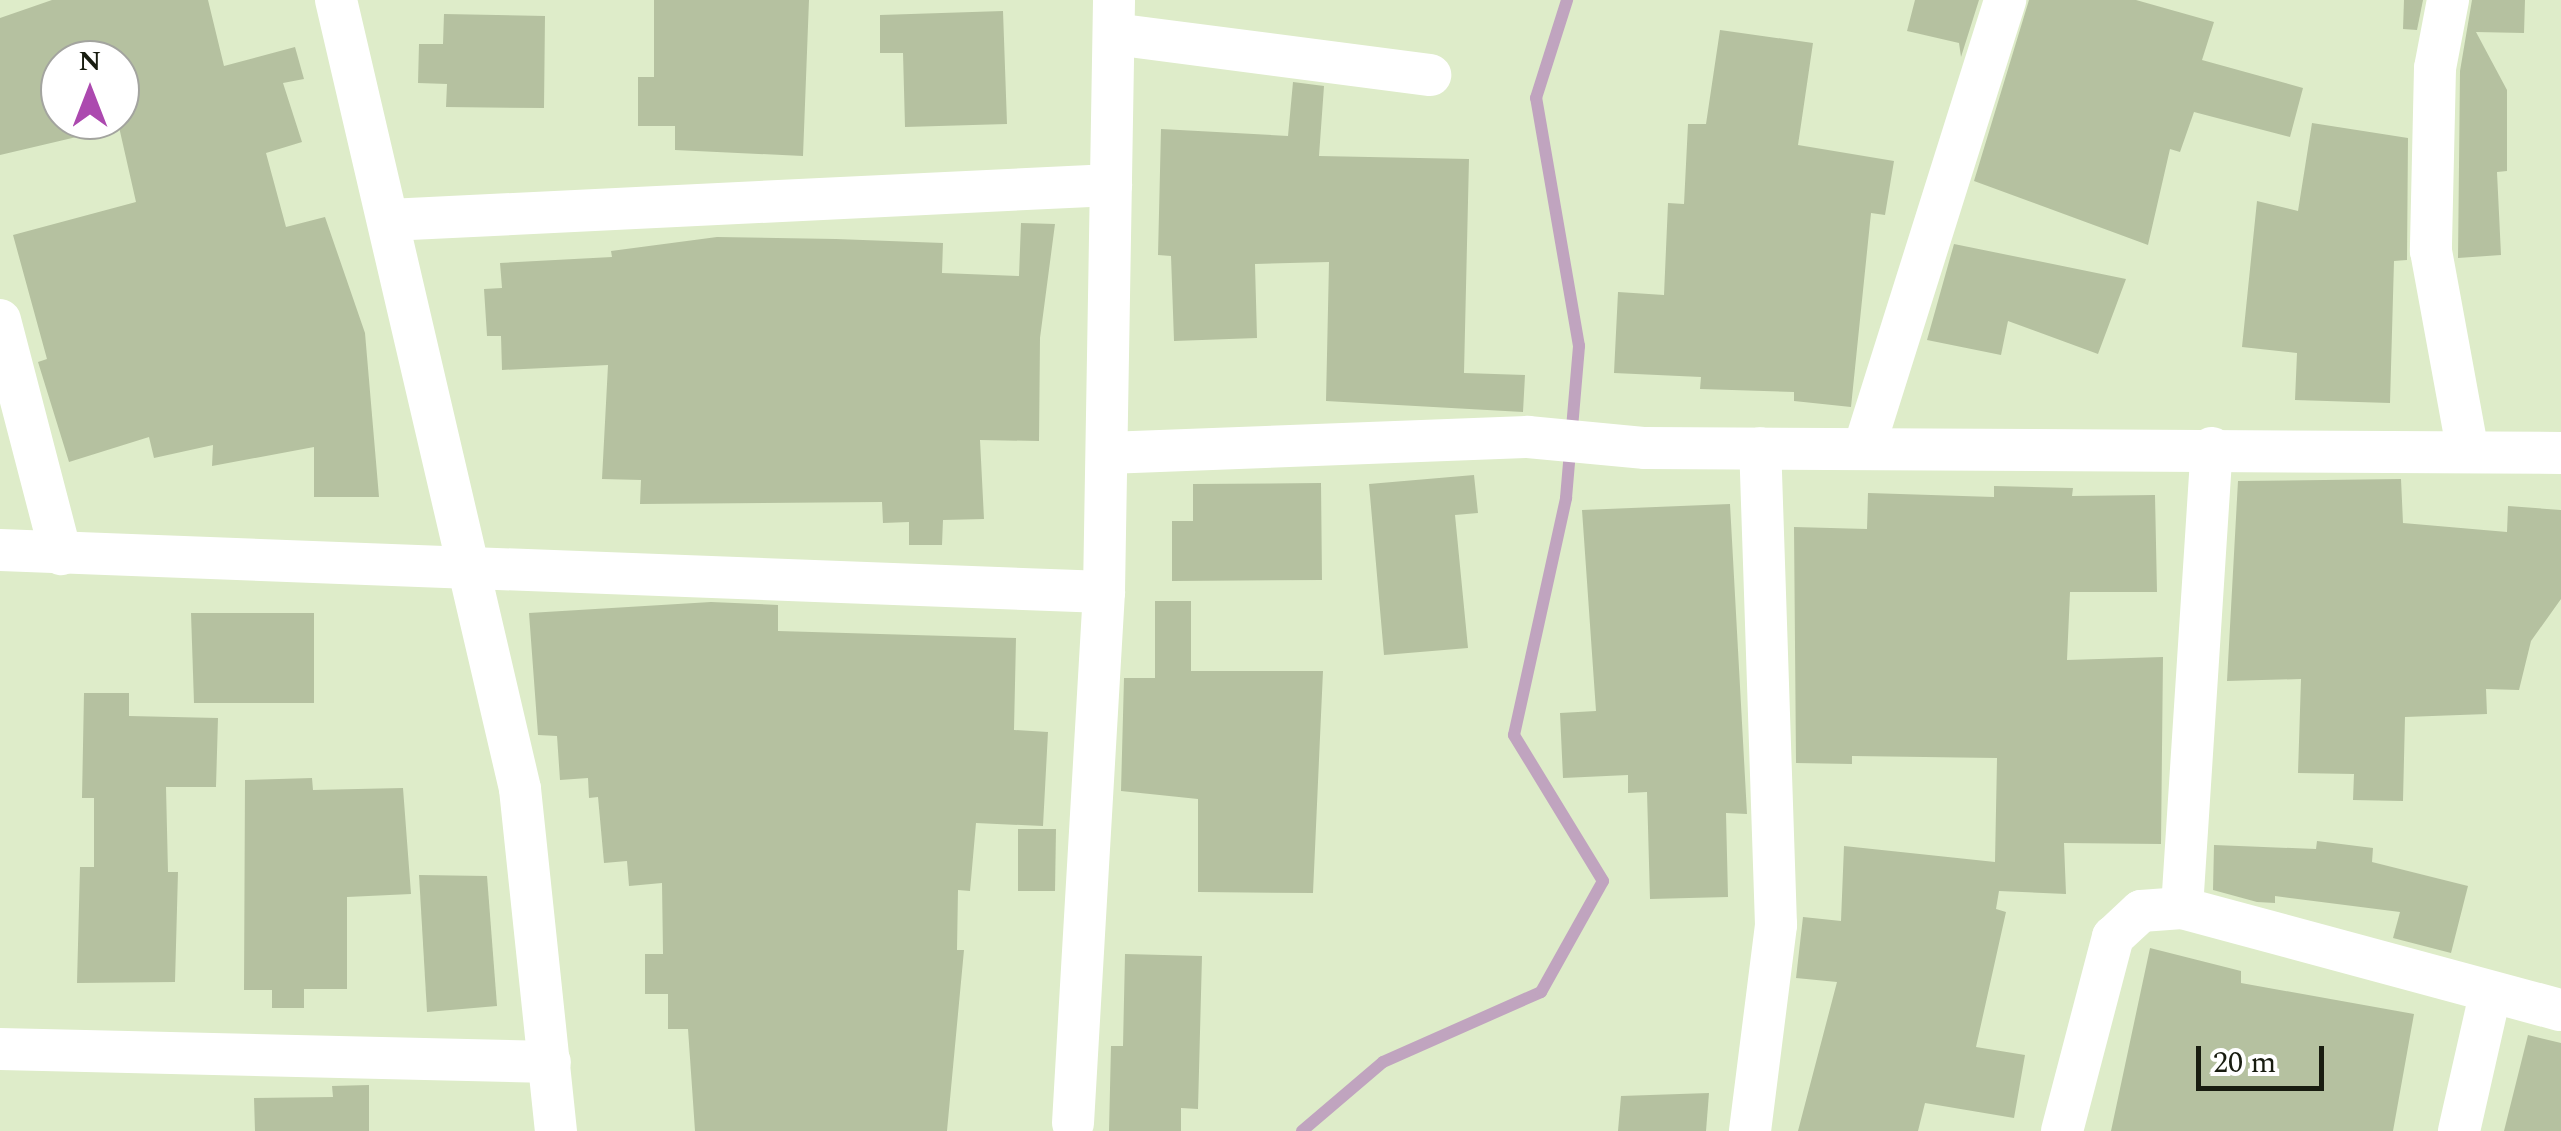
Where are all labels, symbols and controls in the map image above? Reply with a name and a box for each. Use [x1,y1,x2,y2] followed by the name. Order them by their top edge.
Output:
[40,40,140,140] north arrow
[79,40,101,83] text: N
[2201,1026,2328,1088] scale bar
[2213,1040,2276,1086] text: 20 m

